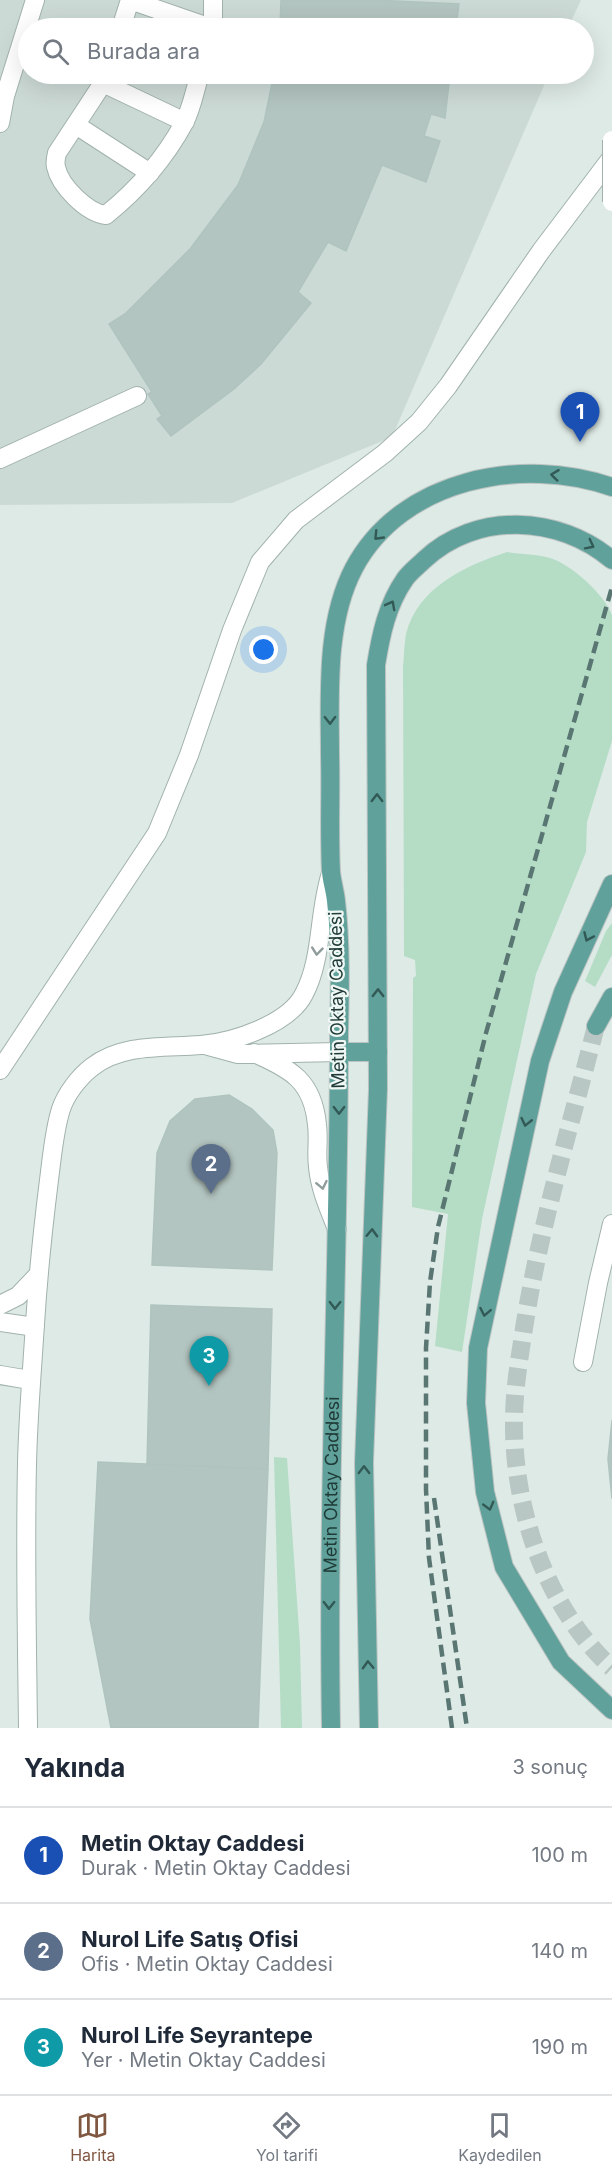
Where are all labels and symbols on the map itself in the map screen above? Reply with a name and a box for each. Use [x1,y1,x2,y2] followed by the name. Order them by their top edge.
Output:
[560,392,600,442] pin: 1
[550,470,559,482] one-way arrow
[374,529,385,540] one-way arrow
[584,538,595,549] one-way arrow
[384,601,395,612] one-way arrow
[249,635,278,664] your location
[324,716,336,725] one-way arrow
[371,794,383,803] one-way arrow
[324,911,349,1089] street label: Metin Oktay Caddesi
[583,931,595,942] one-way arrow
[311,946,324,956] one-way arrow
[372,989,384,998] one-way arrow
[332,1106,345,1115] one-way arrow
[521,1116,534,1126] one-way arrow
[192,1144,230,1194] pin: 2
[315,1180,328,1190] one-way arrow
[366,1228,379,1237] one-way arrow
[329,1301,342,1310] one-way arrow
[479,1307,492,1317] one-way arrow
[190,1336,228,1386] pin: 3
[319,1396,343,1574] street label: Metin Oktay Caddesi
[358,1465,370,1474] one-way arrow
[481,1501,494,1511] one-way arrow
[323,1601,335,1610] one-way arrow
[361,1660,374,1669] one-way arrow

